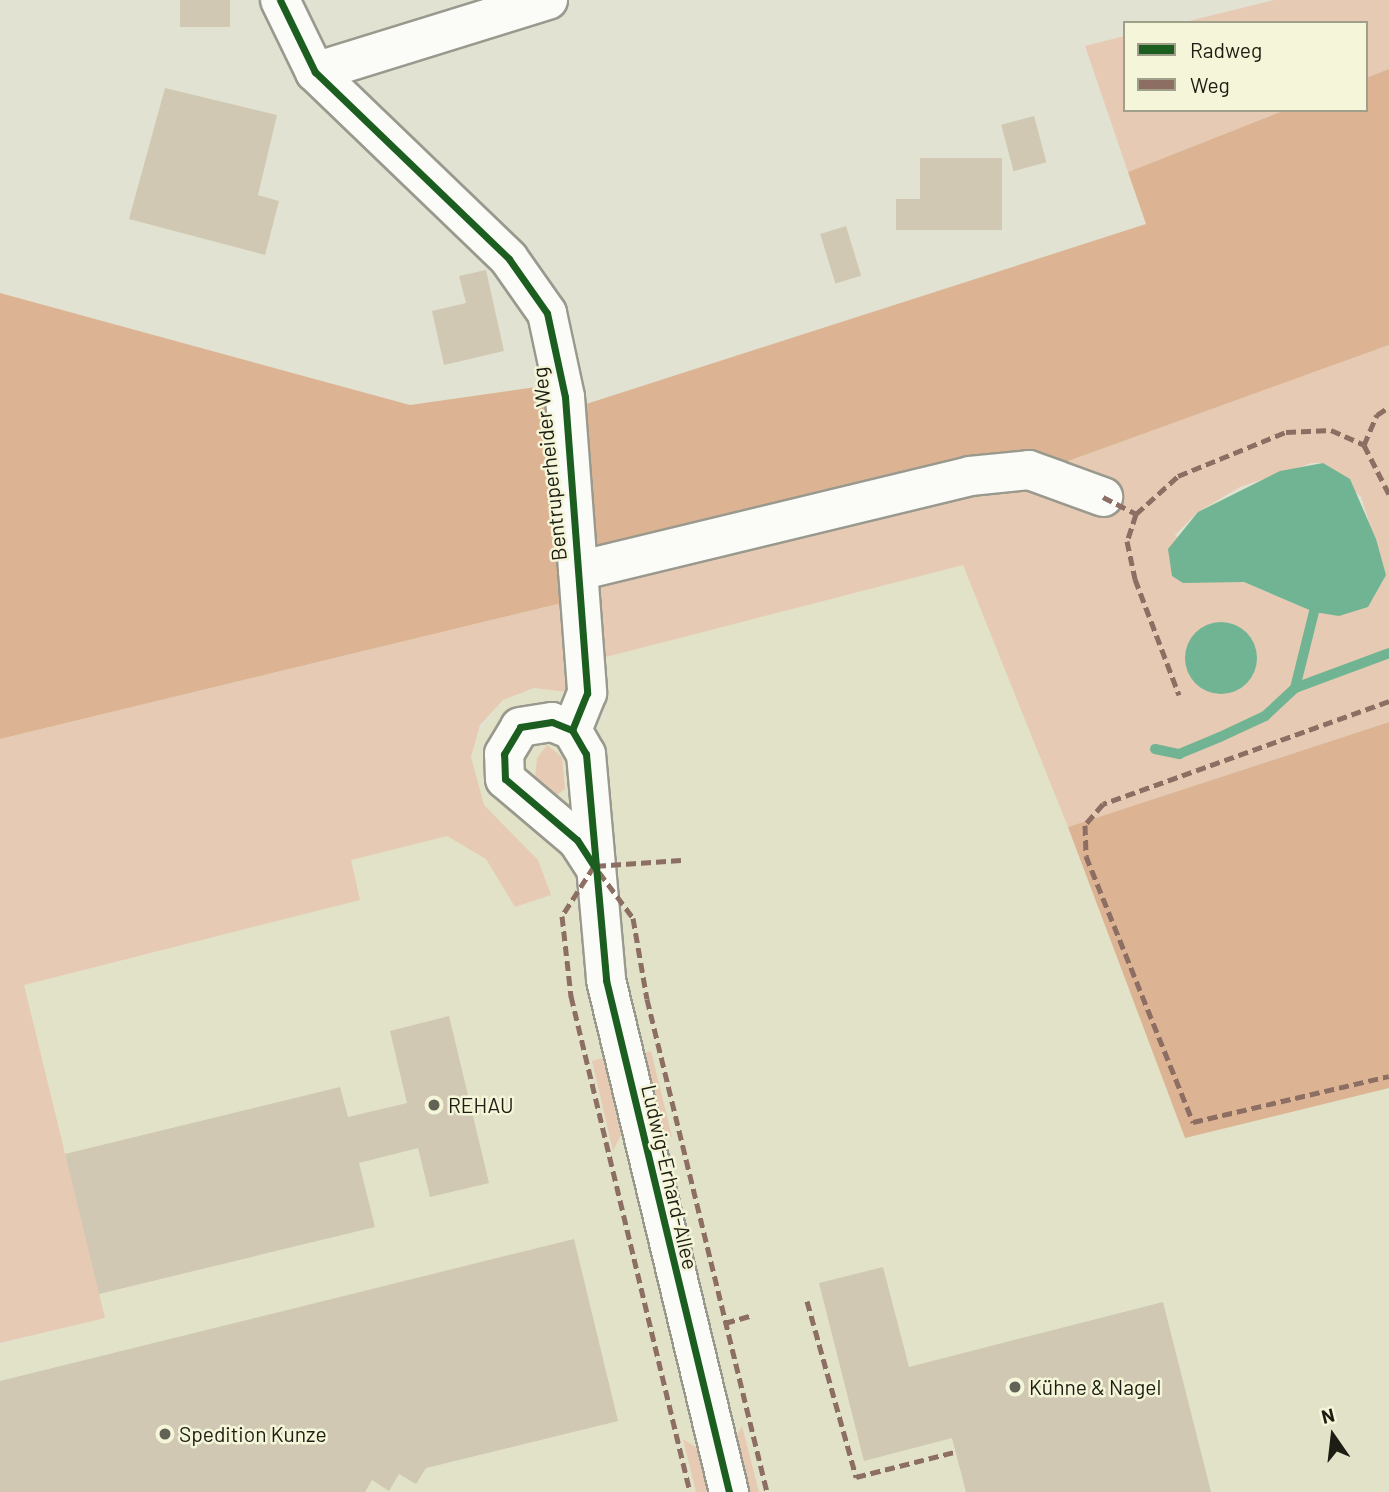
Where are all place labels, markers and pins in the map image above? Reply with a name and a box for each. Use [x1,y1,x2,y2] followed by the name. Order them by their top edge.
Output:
[448,1092,514,1118] place label: REHAU
[426,1097,442,1113] marker: REHAU
[1029,1374,1161,1400] place label: Kühne & Nagel
[1007,1379,1023,1395] marker: Kühne & Nagel
[179,1421,327,1447] place label: Spedition Kunze
[157,1426,173,1442] marker: Spedition Kunze

